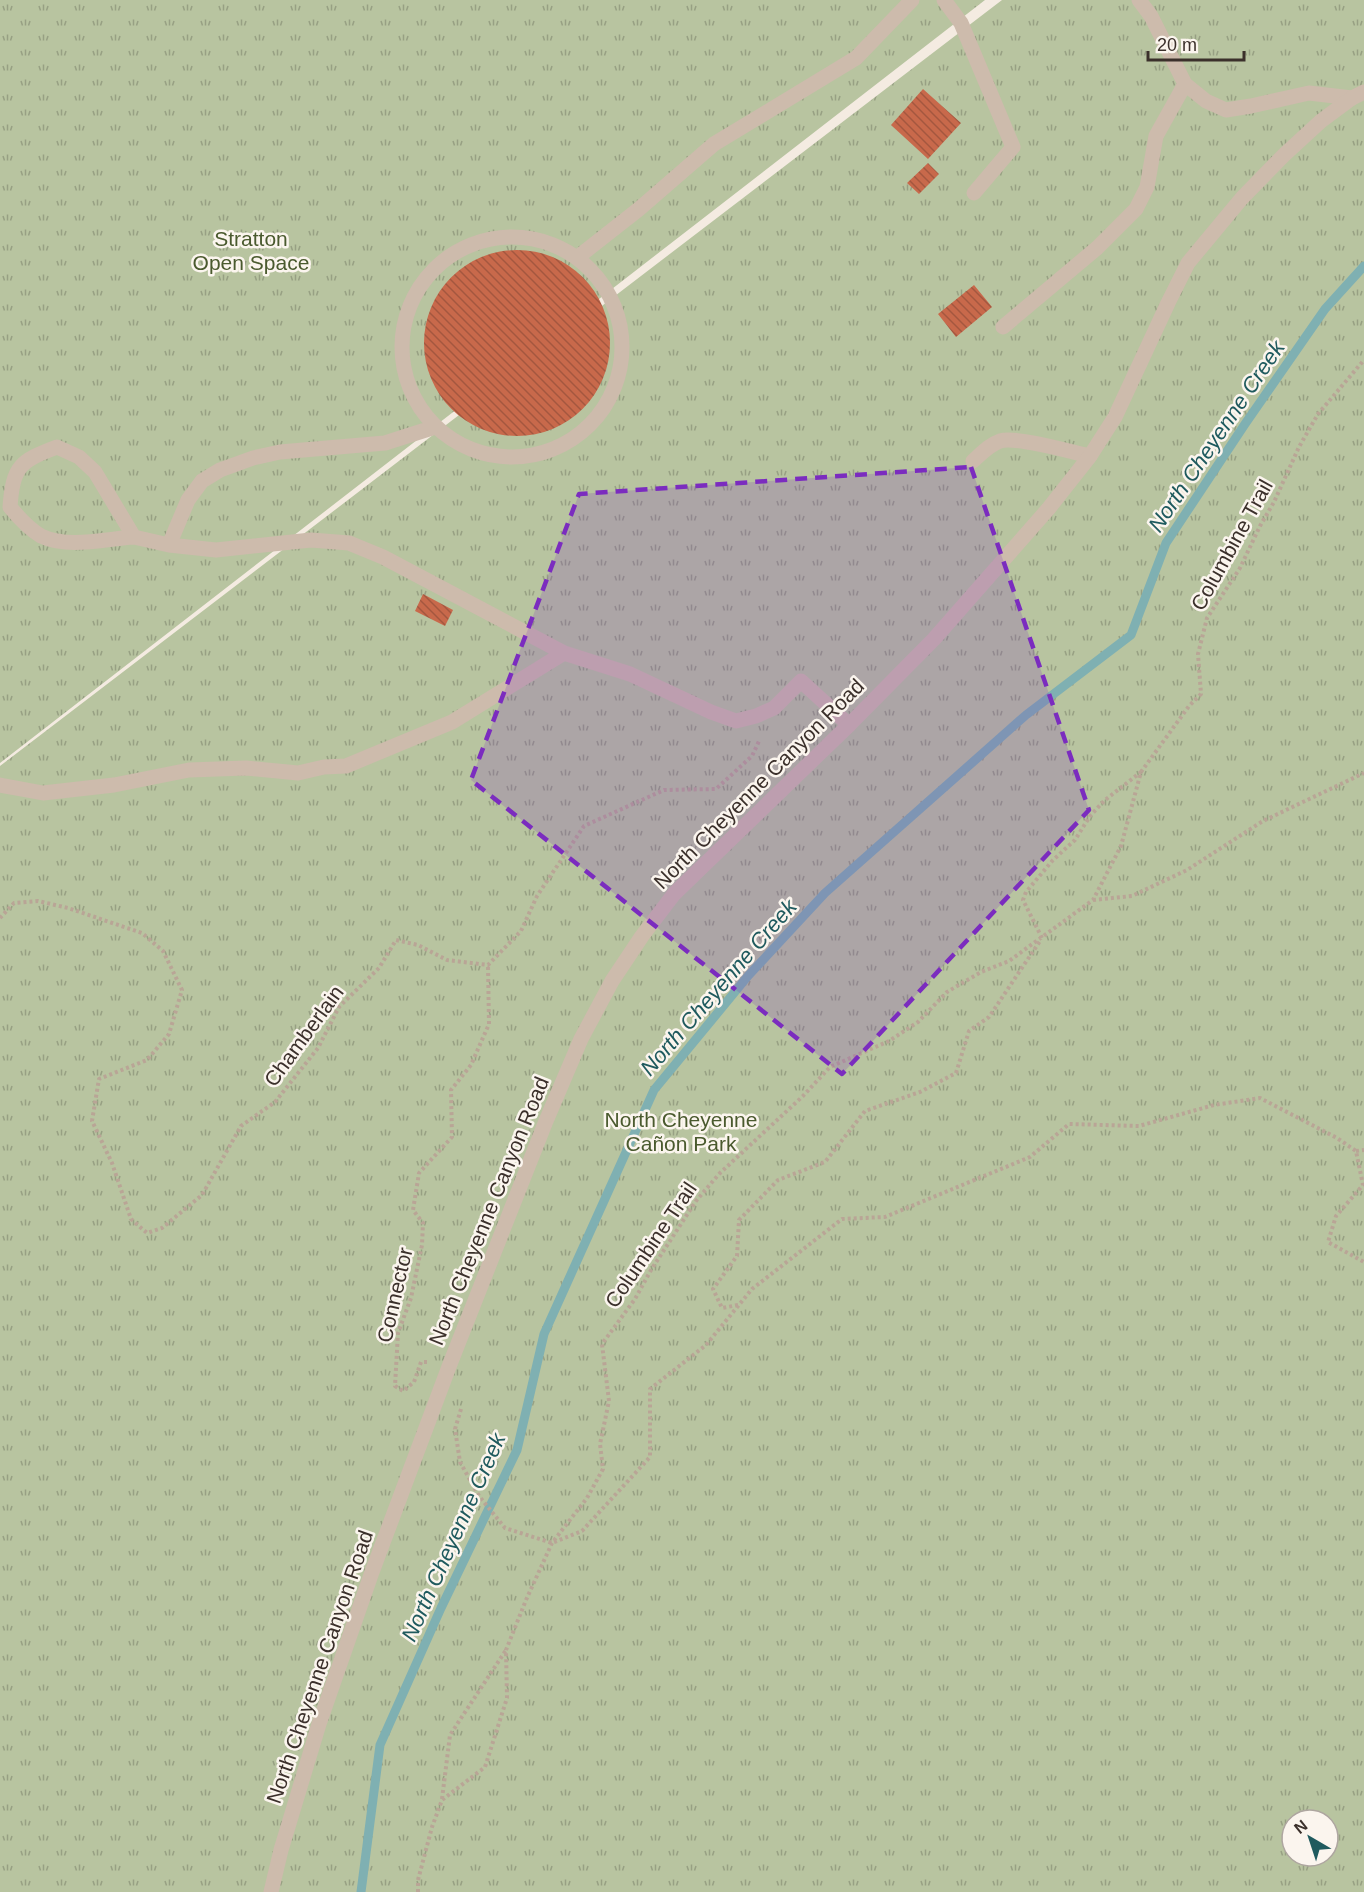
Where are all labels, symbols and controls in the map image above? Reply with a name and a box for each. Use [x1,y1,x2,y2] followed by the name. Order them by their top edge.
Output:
[1148,24,1244,62] scale bar
[1157,35,1197,55] text: 20 m
[193,227,309,274] park label: Stratton Open Space
[1143,335,1290,537] water label: North Cheyenne Creek
[1186,475,1277,614] street label: Columbine Trail
[649,674,868,893] street label: North Cheyenne Canyon Road
[635,893,802,1080] water label: North Cheyenne Creek
[259,981,348,1091] street label: Chamberlain
[424,1073,553,1348] street label: North Cheyenne Canyon Road
[605,1108,757,1155] park label: North Cheyenne Cañon Park
[600,1178,701,1312] street label: Columbine Trail
[372,1245,417,1345] street label: Connector
[396,1428,511,1645] water label: North Cheyenne Creek
[262,1527,377,1806] street label: North Cheyenne Canyon Road
[1280,1808,1340,1868] north arrow
[1291,1816,1311,1837] text: N

